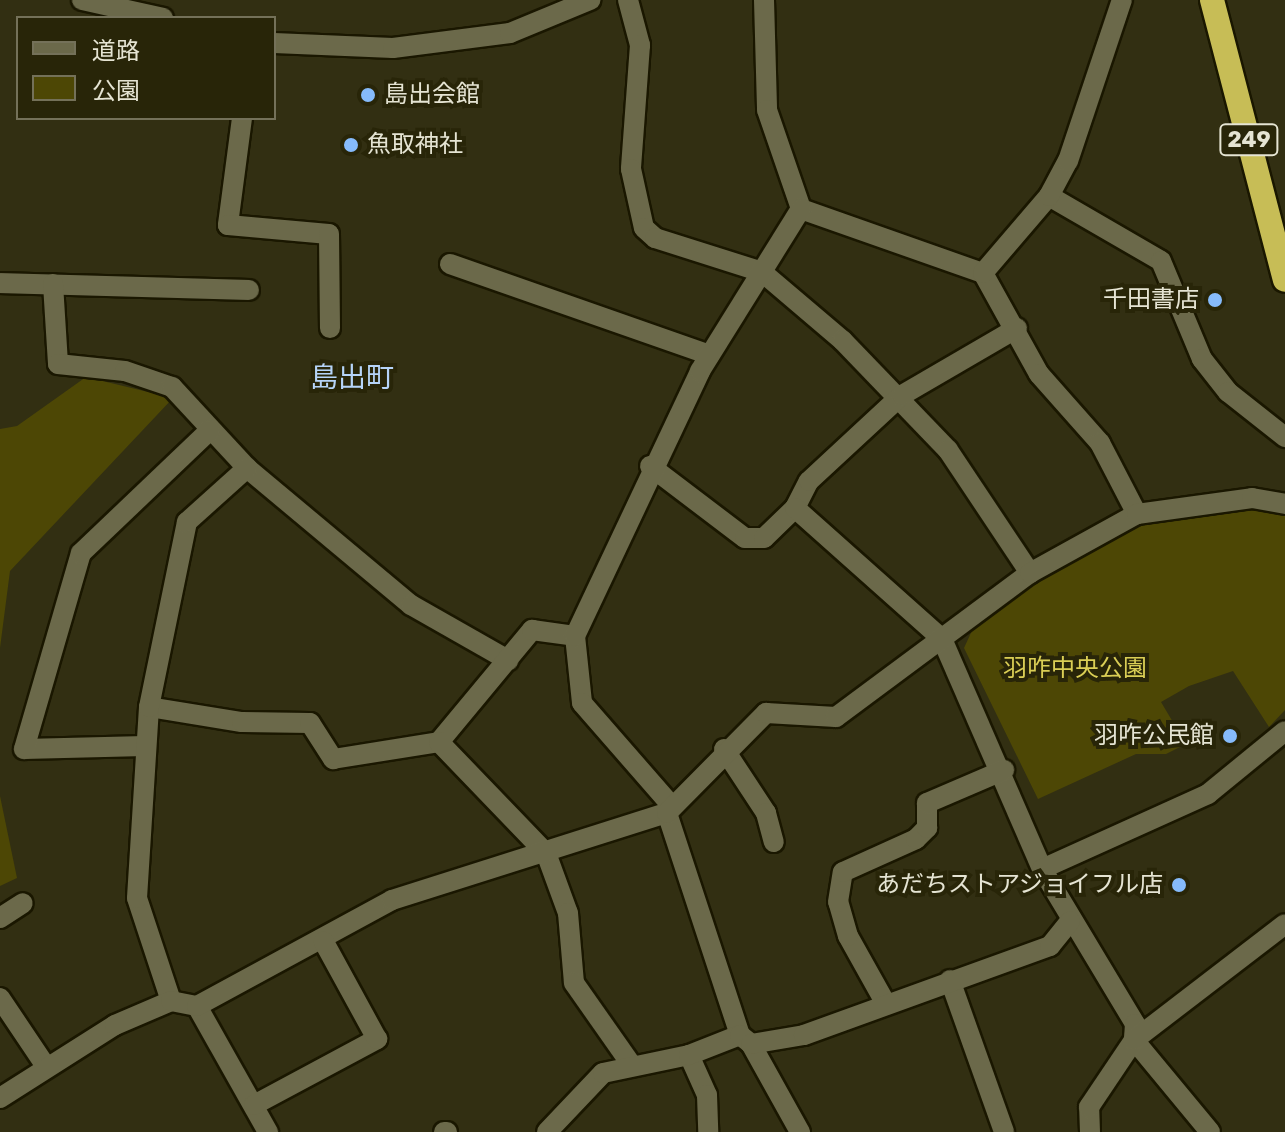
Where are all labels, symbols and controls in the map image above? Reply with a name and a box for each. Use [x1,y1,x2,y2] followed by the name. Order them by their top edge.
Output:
[16,16,276,120] legend
[92,37,140,65] text: 道路
[92,77,140,105] text: 公園
[384,81,480,109] place label: 島出会館
[359,86,377,104] marker: 島出会館
[1219,122,1279,158] road number: 249
[367,131,463,159] place label: 魚取神社
[342,136,360,154] marker: 魚取神社
[1103,286,1199,314] place label: 千田書店
[1206,291,1224,309] marker: 千田書店
[310,361,394,395] district label: 島出町
[1003,655,1147,683] park label: 羽咋中央公園
[1094,722,1214,750] place label: 羽咋公民館
[1221,727,1239,745] marker: 羽咋公民館
[875,871,1163,899] place label: あだちストアジョイフル店
[1170,876,1188,894] marker: あだちストアジョイフル店

